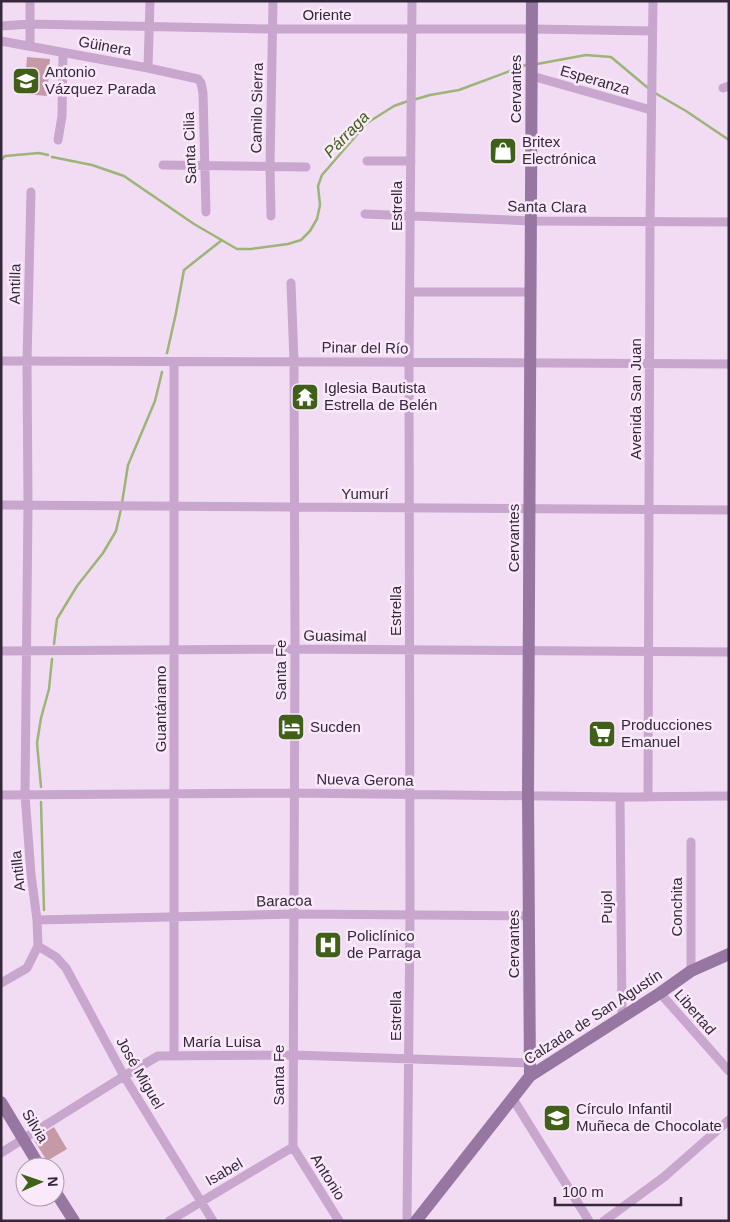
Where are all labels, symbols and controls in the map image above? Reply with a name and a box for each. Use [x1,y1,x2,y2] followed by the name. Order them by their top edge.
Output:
[302,6,352,23] street label: Oriente
[77,33,133,59] street label: Güinera
[507,55,524,123] street label: Cervantes
[558,61,633,98] street label: Esperanza
[247,62,266,154] street label: Camilo Sierra
[45,63,157,97] place label: Antonio Vázquez Parada
[11,66,41,96] school or university icon: Antonio Vázquez Parada
[320,108,372,161] water label: Párraga
[180,111,199,185] street label: Santa Cilia
[522,133,597,167] place label: Britex Electrónica
[488,136,518,166] shop icon: Britex Electrónica
[388,180,405,231] street label: Estrella
[507,197,587,216] street label: Santa Clara
[6,263,23,305] street label: Antilla
[322,338,409,357] street label: Pinar del Río
[627,338,644,460] street label: Avenida San Juan
[324,379,437,413] place label: Iglesia Bautista Estrella de Belén
[290,382,320,412] temple icon: Iglesia Bautista Estrella de Belén
[341,485,390,502] street label: Yumurí
[505,504,522,572] street label: Cervantes
[387,585,404,636] street label: Estrella
[303,626,367,645] street label: Guasimal
[272,640,289,700] street label: Santa Fe
[152,666,169,752] street label: Guantánamo
[276,712,306,742] hotel icon: Sucden
[621,716,712,750] place label: Producciones Emanuel
[310,718,361,735] place label: Sucden
[587,719,617,749] supermarket icon: Producciones Emanuel
[316,770,415,789] street label: Nueva Gerona
[7,849,28,892] street label: Antilla
[668,877,685,937] street label: Conchita
[598,890,615,924] street label: Pujol
[256,892,313,909] street label: Baracoa
[505,910,522,978] street label: Cervantes
[347,927,422,961] place label: Policlínico de Parraga
[313,930,343,960] hospital icon: Policlínico de Parraga
[521,966,665,1068] street label: Calzada de San Agustín
[671,986,720,1038] street label: Libertad
[387,990,404,1041] street label: Estrella
[183,1033,262,1050] street label: María Luisa
[113,1034,168,1112] street label: José Miguel
[270,1045,287,1105] street label: Santa Fe
[576,1100,722,1134] place label: Círculo Infantil Muñeca de Chocolate
[542,1103,572,1133] school or university icon: Círculo Infantil Muñeca de Chocolate
[19,1106,52,1146] street label: Silvia
[308,1151,349,1203] street label: Antonio
[202,1154,245,1189] street label: Isabel
[15,1157,65,1207] north arrow
[555,1174,681,1206] scale bar
[45,1176,61,1187] text: N
[562,1183,604,1200] text: 100 m

